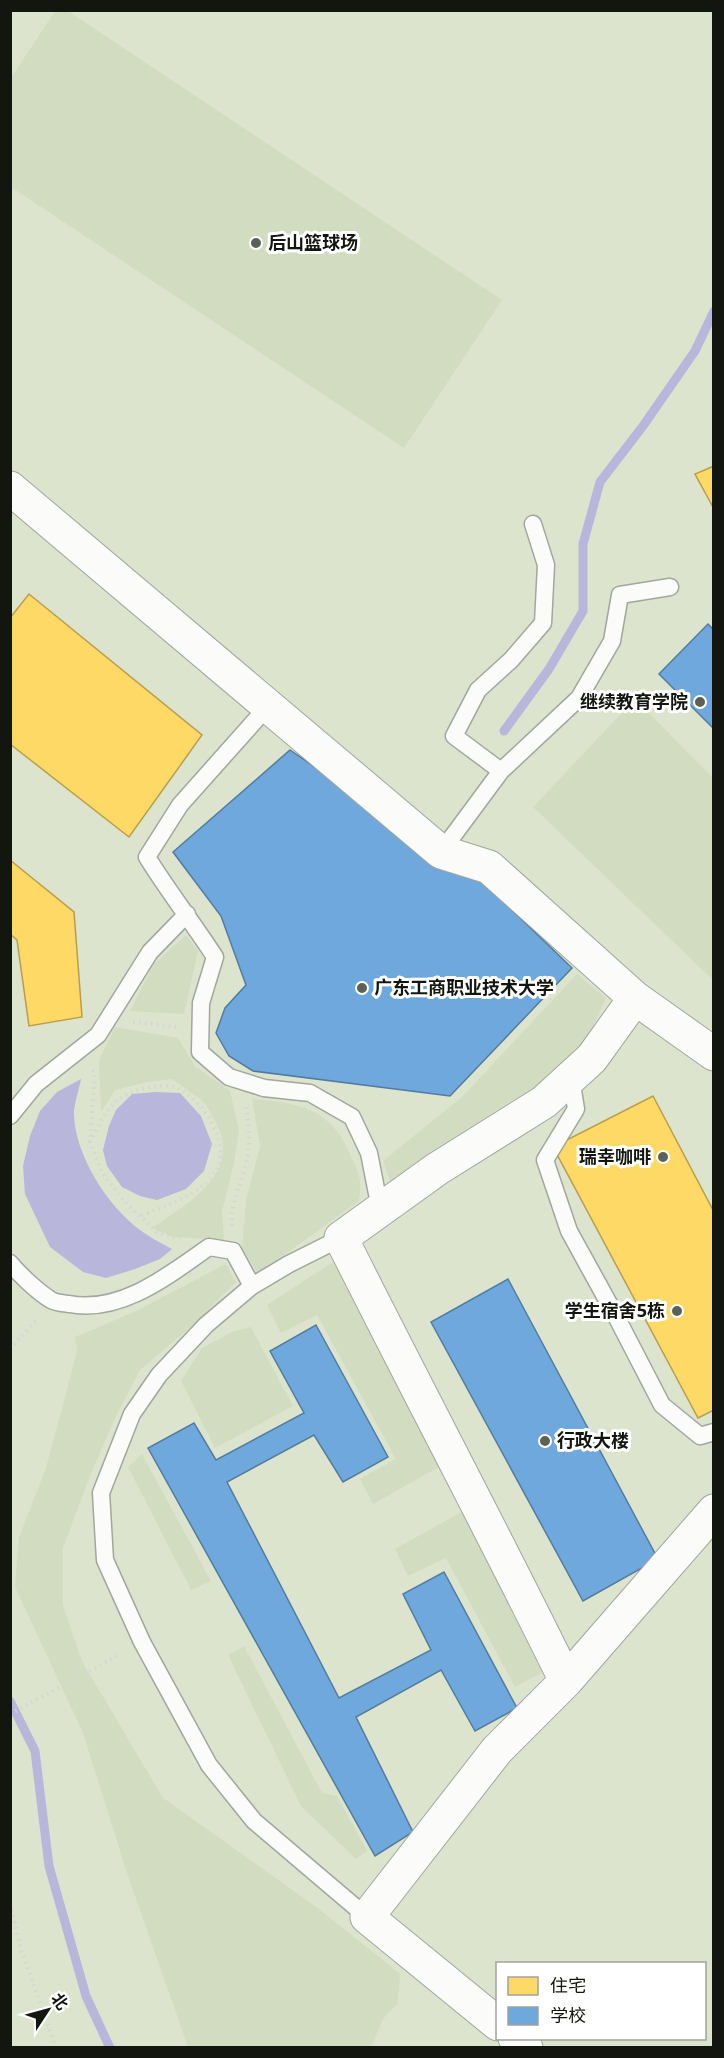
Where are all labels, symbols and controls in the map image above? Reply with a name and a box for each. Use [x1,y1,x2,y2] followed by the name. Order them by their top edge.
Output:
[268,230,358,254] place label: 后山篮球场
[249,236,263,250] marker: 后山篮球场
[580,689,688,713] place label: 继续教育学院
[693,695,707,709] marker: 继续教育学院
[374,975,554,999] place label: 广东工商职业技术大学
[355,981,369,995] marker: 广东工商职业技术大学
[579,1144,651,1168] place label: 瑞幸咖啡
[656,1150,670,1164] marker: 瑞幸咖啡
[565,1298,665,1322] place label: 学生宿舍5栋
[670,1304,684,1318] marker: 学生宿舍5栋
[557,1428,629,1452] place label: 行政大楼
[538,1434,552,1448] marker: 行政大楼
[496,1962,706,2040] legend
[550,1973,586,1997] text: 住宅
[18,1980,78,2040] north arrow
[47,1988,74,2014] text: 北
[550,2003,586,2027] text: 学校

